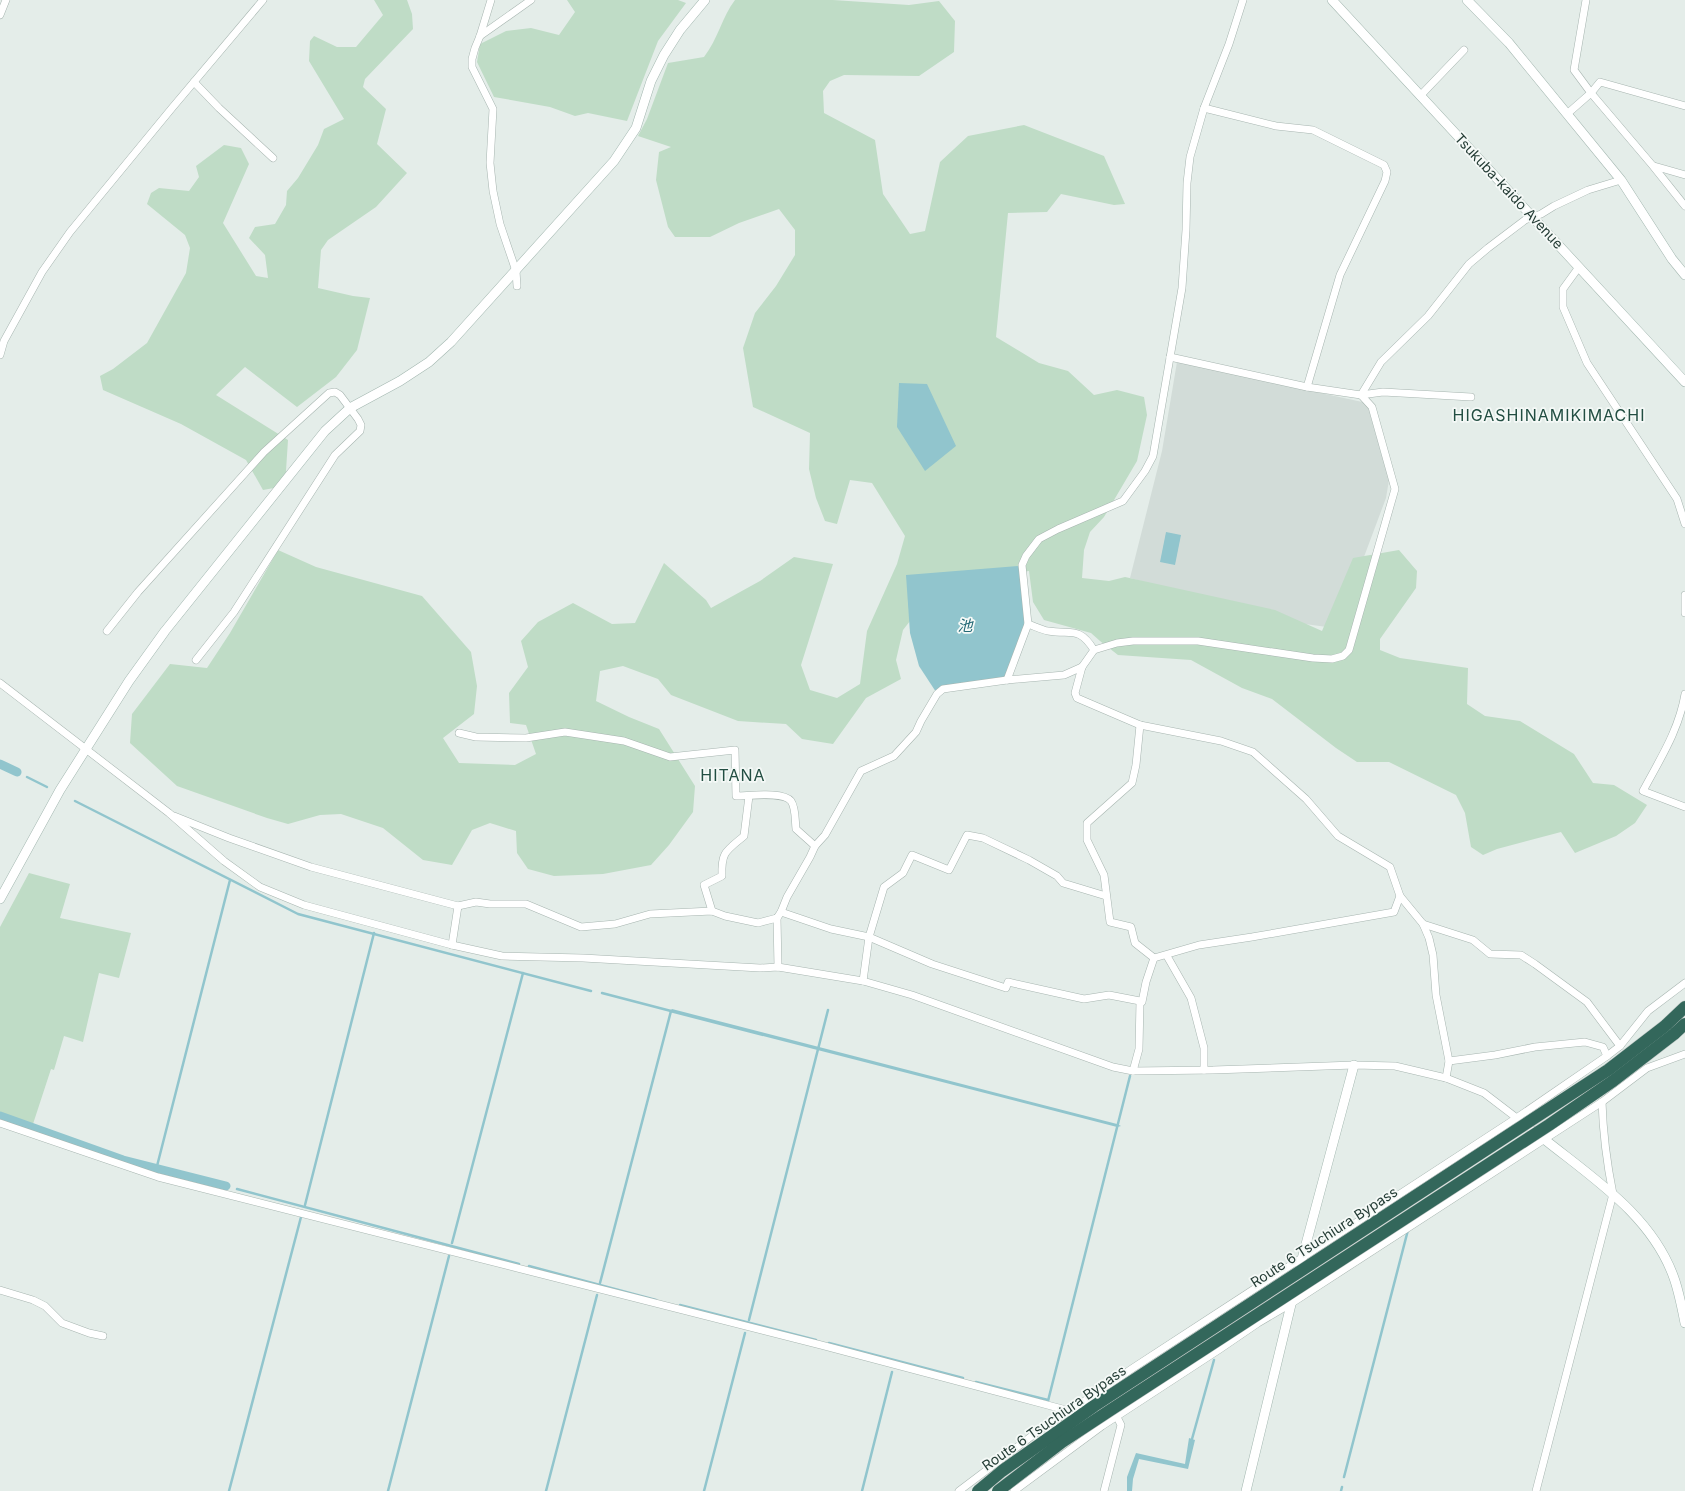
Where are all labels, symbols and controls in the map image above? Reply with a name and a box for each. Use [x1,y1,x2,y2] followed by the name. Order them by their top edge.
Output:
[1451,129,1567,252] street label: Tsukuba-kaido Avenue
[1453,405,1645,425] district label: HIGASHINAMIKIMACHI
[957,616,974,635] water label: 池
[700,765,766,785] district label: HITANA
[1247,1183,1400,1290] street label: Route 6 Tsuchiura Bypass
[979,1361,1129,1474] street label: Route 6 Tsuchiura Bypass

